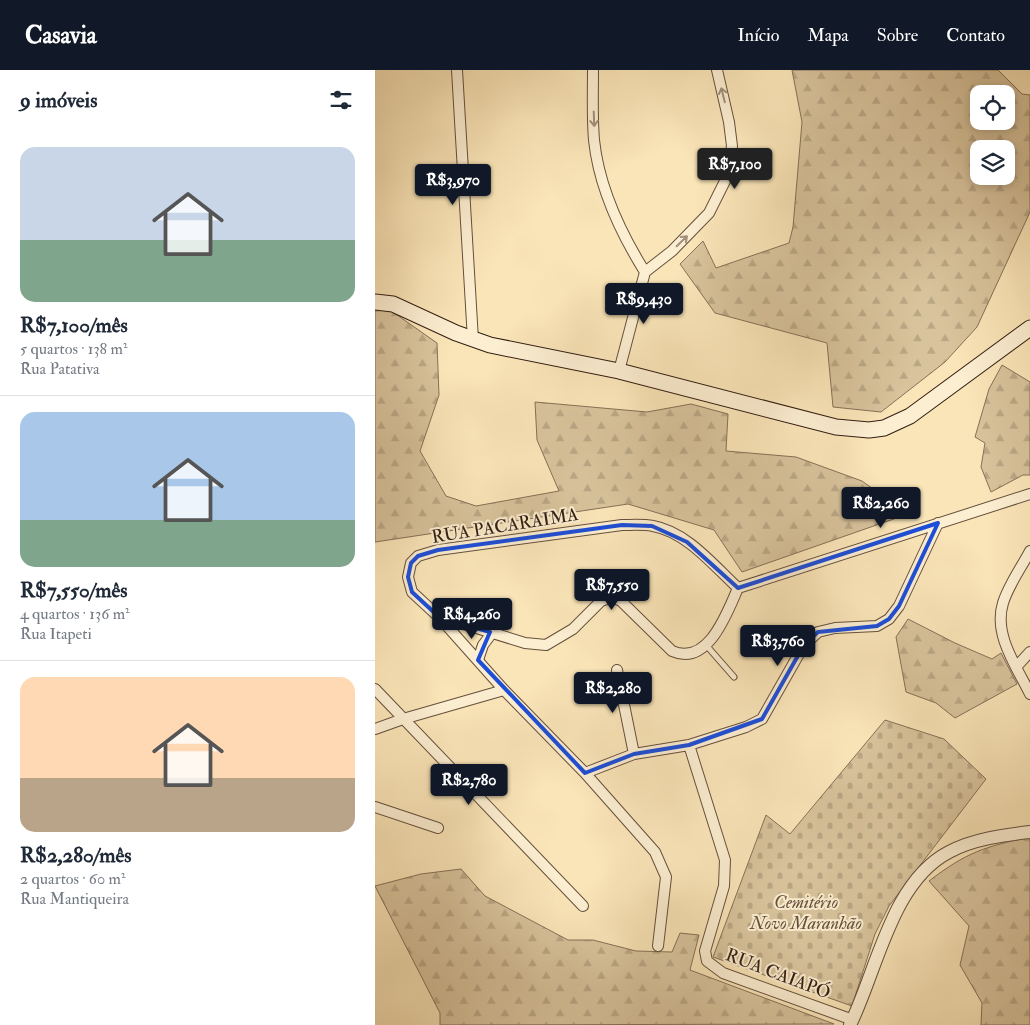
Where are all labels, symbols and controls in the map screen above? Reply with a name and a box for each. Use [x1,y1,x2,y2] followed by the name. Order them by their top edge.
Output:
[25,20,97,51] text: Casavia
[738,24,779,47] text: Início
[807,24,849,47] text: Mapa
[877,24,918,47] text: Sobre
[946,24,1005,47] text: Contato
[970,85,1015,185] map controls
[970,85,1015,130] button: locate
[327,86,355,114] icon: filters
[20,87,97,114] text: 9 imóveis
[718,87,728,103] one-way arrow
[589,110,598,126] one-way arrow
[970,140,1015,185] button: layers
[689,148,781,190] pin: R$7,100
[708,154,762,174] text: R$7,100
[407,164,499,206] pin: R$3,970
[426,170,480,190] text: R$3,970
[143,179,233,269] icon: home
[676,235,688,247] one-way arrow
[598,282,690,325] pin: R$9,430
[616,289,672,309] text: R$9,430
[20,312,128,339] text: R$7,100/mês
[20,339,127,359] text: 5 quartos · 138 m²
[20,359,100,379] text: Rua Patativa
[143,445,233,535] icon: home
[835,486,927,529] pin: R$2,260
[853,493,909,513] text: R$2,260
[430,503,581,549] street label: RUA PACARAIMA
[566,568,658,611] pin: R$7,550
[585,575,639,595] text: R$7,550
[20,577,128,604] text: R$7,550/mês
[426,598,518,640] pin: R$4,260
[20,604,130,624] text: 4 quartos · 136 m²
[443,604,501,624] text: R$4,260
[20,624,92,644] text: Rua Itapeti
[732,624,824,667] pin: R$3,760
[751,631,805,651] text: R$3,760
[567,672,659,714] pin: R$2,280
[585,678,641,698] text: R$2,280
[143,710,233,800] icon: home
[423,764,515,806] pin: R$2,780
[442,770,496,790] text: R$2,780
[20,842,131,869] text: R$2,280/mês
[20,869,125,889] text: 2 quartos · 60 m²
[20,889,129,909] text: Rua Mantiqueira
[749,891,862,935] park label: Cemitério Novo Maranhão
[722,943,834,1005] street label: RUA CAIAPÓ

